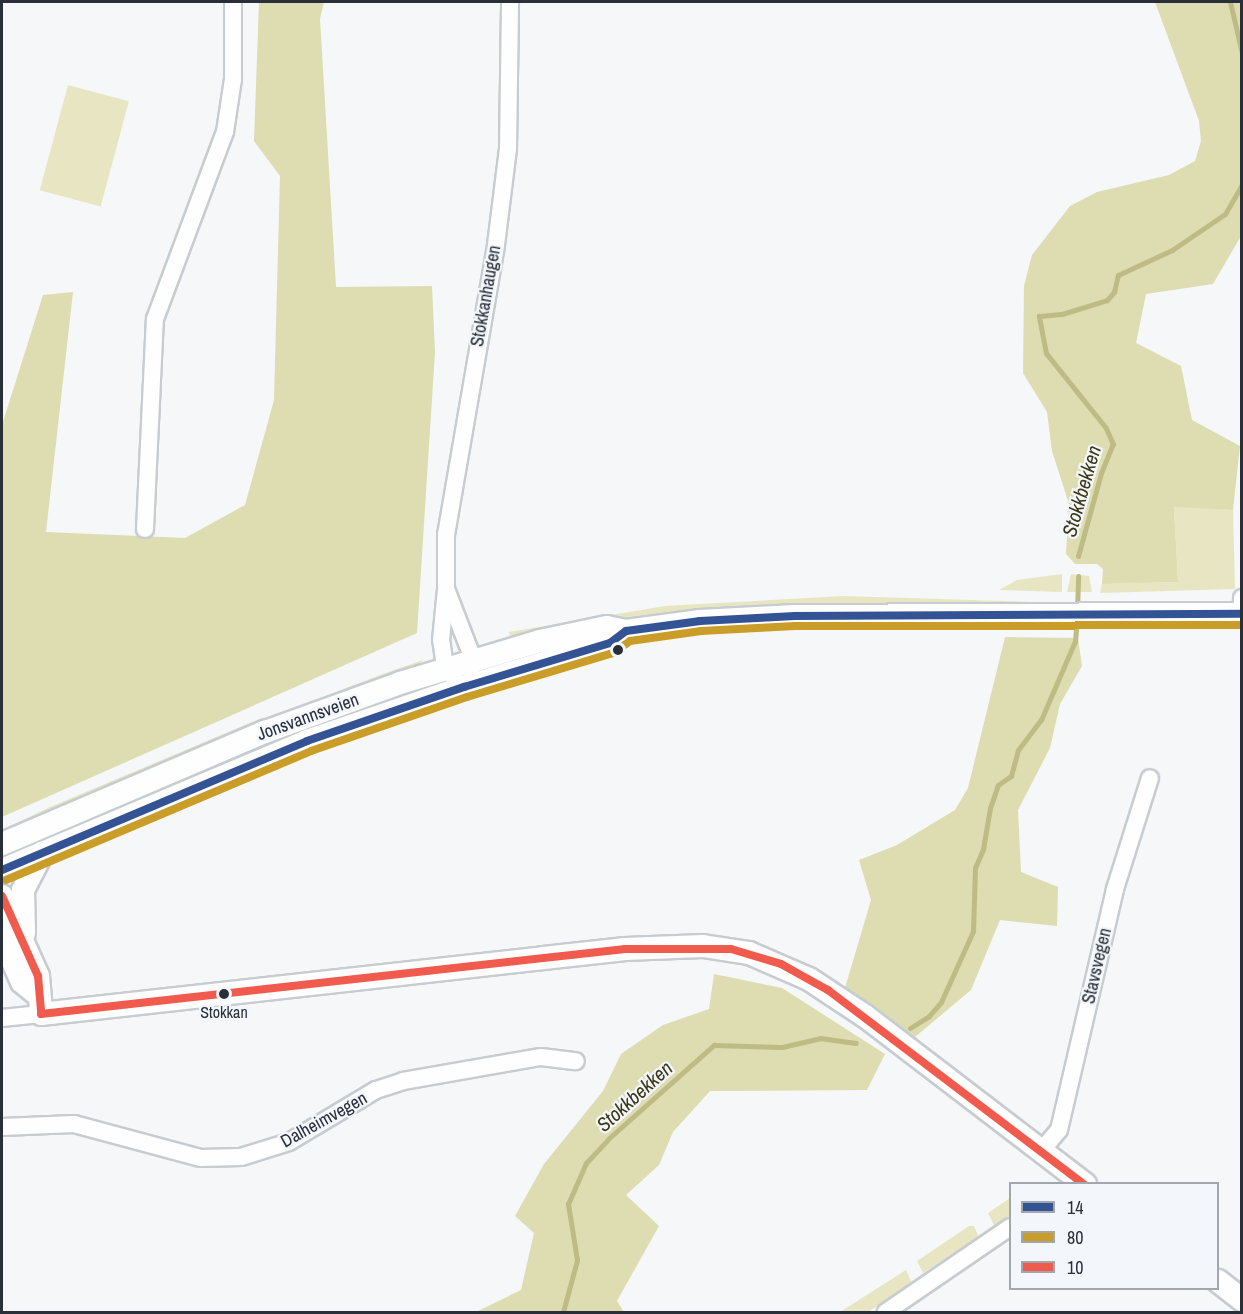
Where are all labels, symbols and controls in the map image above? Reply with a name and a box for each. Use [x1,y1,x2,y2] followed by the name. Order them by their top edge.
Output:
[466,244,506,348] street label: Stokkanhaugen
[1057,443,1105,539] water label: Stokkbekken
[612,644,624,656] unlabelled marker
[254,689,362,745] street label: Jonsvannsveien
[1078,926,1116,1006] street label: Stavsvegen
[218,988,230,1000] marker: Stokkan
[200,1002,248,1022] place label: Stokkan
[591,1056,677,1136] water label: Stokkbekken
[277,1087,371,1153] street label: Dalheimvegen
[1009,1182,1219,1290] legend
[1067,1195,1083,1220] text: 14
[1067,1225,1083,1250] text: 80
[1067,1255,1083,1280] text: 10

